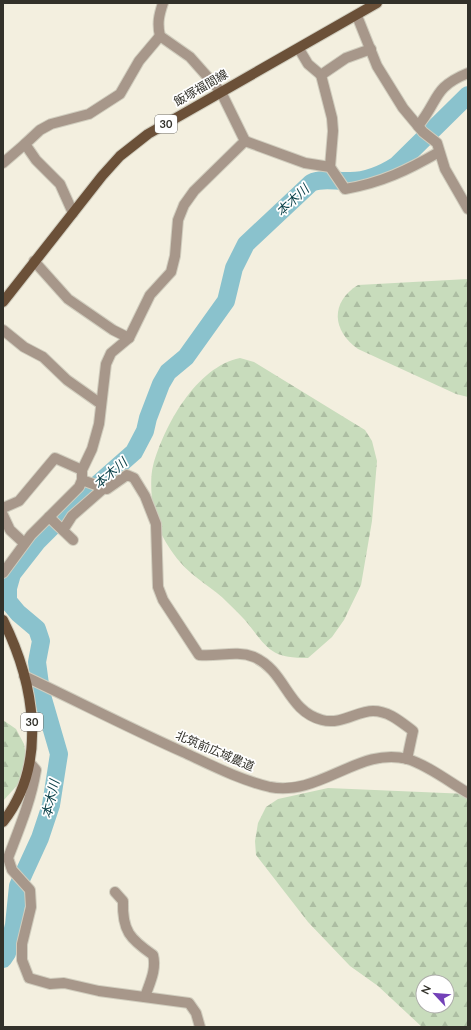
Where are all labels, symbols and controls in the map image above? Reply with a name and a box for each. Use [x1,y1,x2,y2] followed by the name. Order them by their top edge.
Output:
[171,66,230,109] street label: 飯塚福間線
[155,115,177,133] road number: 30
[272,179,313,219] water label: 本木川
[90,453,131,492] water label: 本木川
[21,713,43,731] road number: 30
[174,727,257,774] street label: 北筑前広域農道
[38,776,63,820] water label: 本木川
[415,974,455,1014] north arrow
[418,983,433,996] text: N

